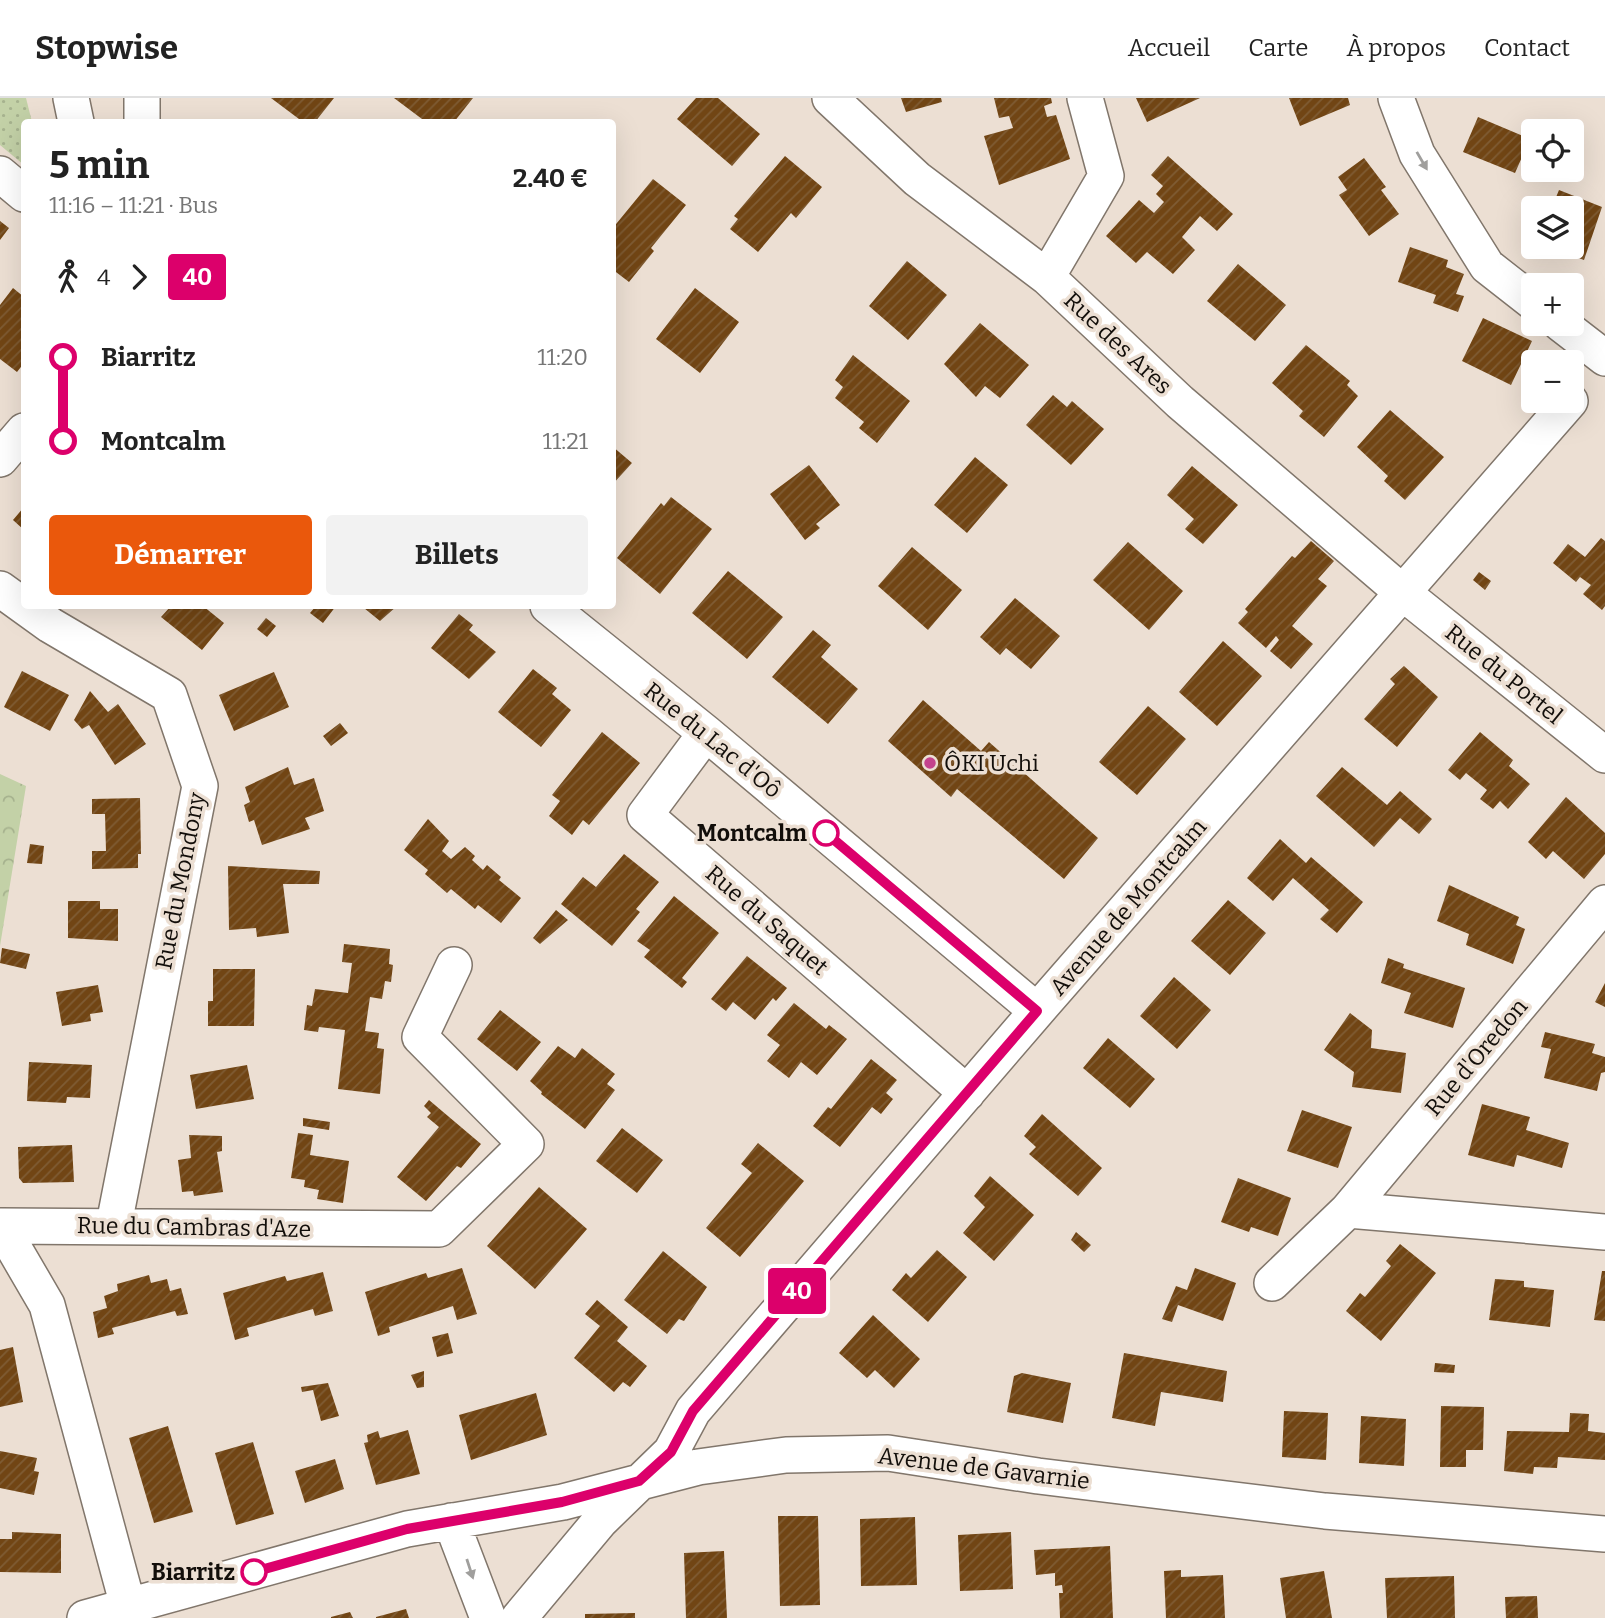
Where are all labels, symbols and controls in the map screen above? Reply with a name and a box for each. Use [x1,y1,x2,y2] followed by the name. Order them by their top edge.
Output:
[35,28,178,68] text: Stopwise
[1128,34,1210,62] text: Accueil
[1248,34,1308,62] text: Carte
[1346,34,1446,62] text: À propos
[1484,34,1570,62] text: Contact
[1521,119,1584,413] map controls
[1521,119,1584,182] button: locate
[49,142,149,188] text: 5 min
[1416,151,1428,170] one-way arrow
[513,163,588,194] text: 2.40 €
[49,191,218,219] text: 11:16 – 11:21 · Bus
[1521,196,1584,259] button: layers
[49,258,87,296] icon: walk
[120,258,158,296] icon: forward
[97,263,110,291] text: 4
[182,263,212,291] text: 40
[1521,273,1584,336] button: +
[1058,286,1178,400] street label: Rue des Ares
[101,342,196,373] text: Biarritz
[537,343,588,371] text: 11:20
[1521,350,1584,413] button: −
[101,426,226,457] text: Montcalm
[543,427,588,455] text: 11:21
[49,515,312,595] button: Démarrer
[326,515,588,595] button: Billets
[1440,618,1569,730] street label: Rue du Portel
[639,676,787,804] street label: Rue du Lac d'Oô
[944,749,1039,777] place label: ÔKI Uchi
[922,755,938,771] marker: ÔKI Uchi
[149,789,211,972] street label: Rue du Mondony
[1044,813,1212,1001] street label: Avenue de Montcalm
[697,819,807,847] place label: Montcalm
[813,820,839,846] marker: Montcalm
[700,859,834,981] street label: Rue du Saquet
[1419,992,1533,1121] street label: Rue d'Oredon
[77,1211,311,1243] street label: Rue du Cambras d'Aze
[766,1268,828,1314] line badge: 40
[782,1277,812,1305] text: 40
[877,1441,1091,1495] street label: Avenue de Gavarnie
[151,1558,235,1586] place label: Biarritz
[241,1559,267,1585] marker: Biarritz
[466,1559,476,1580] one-way arrow

